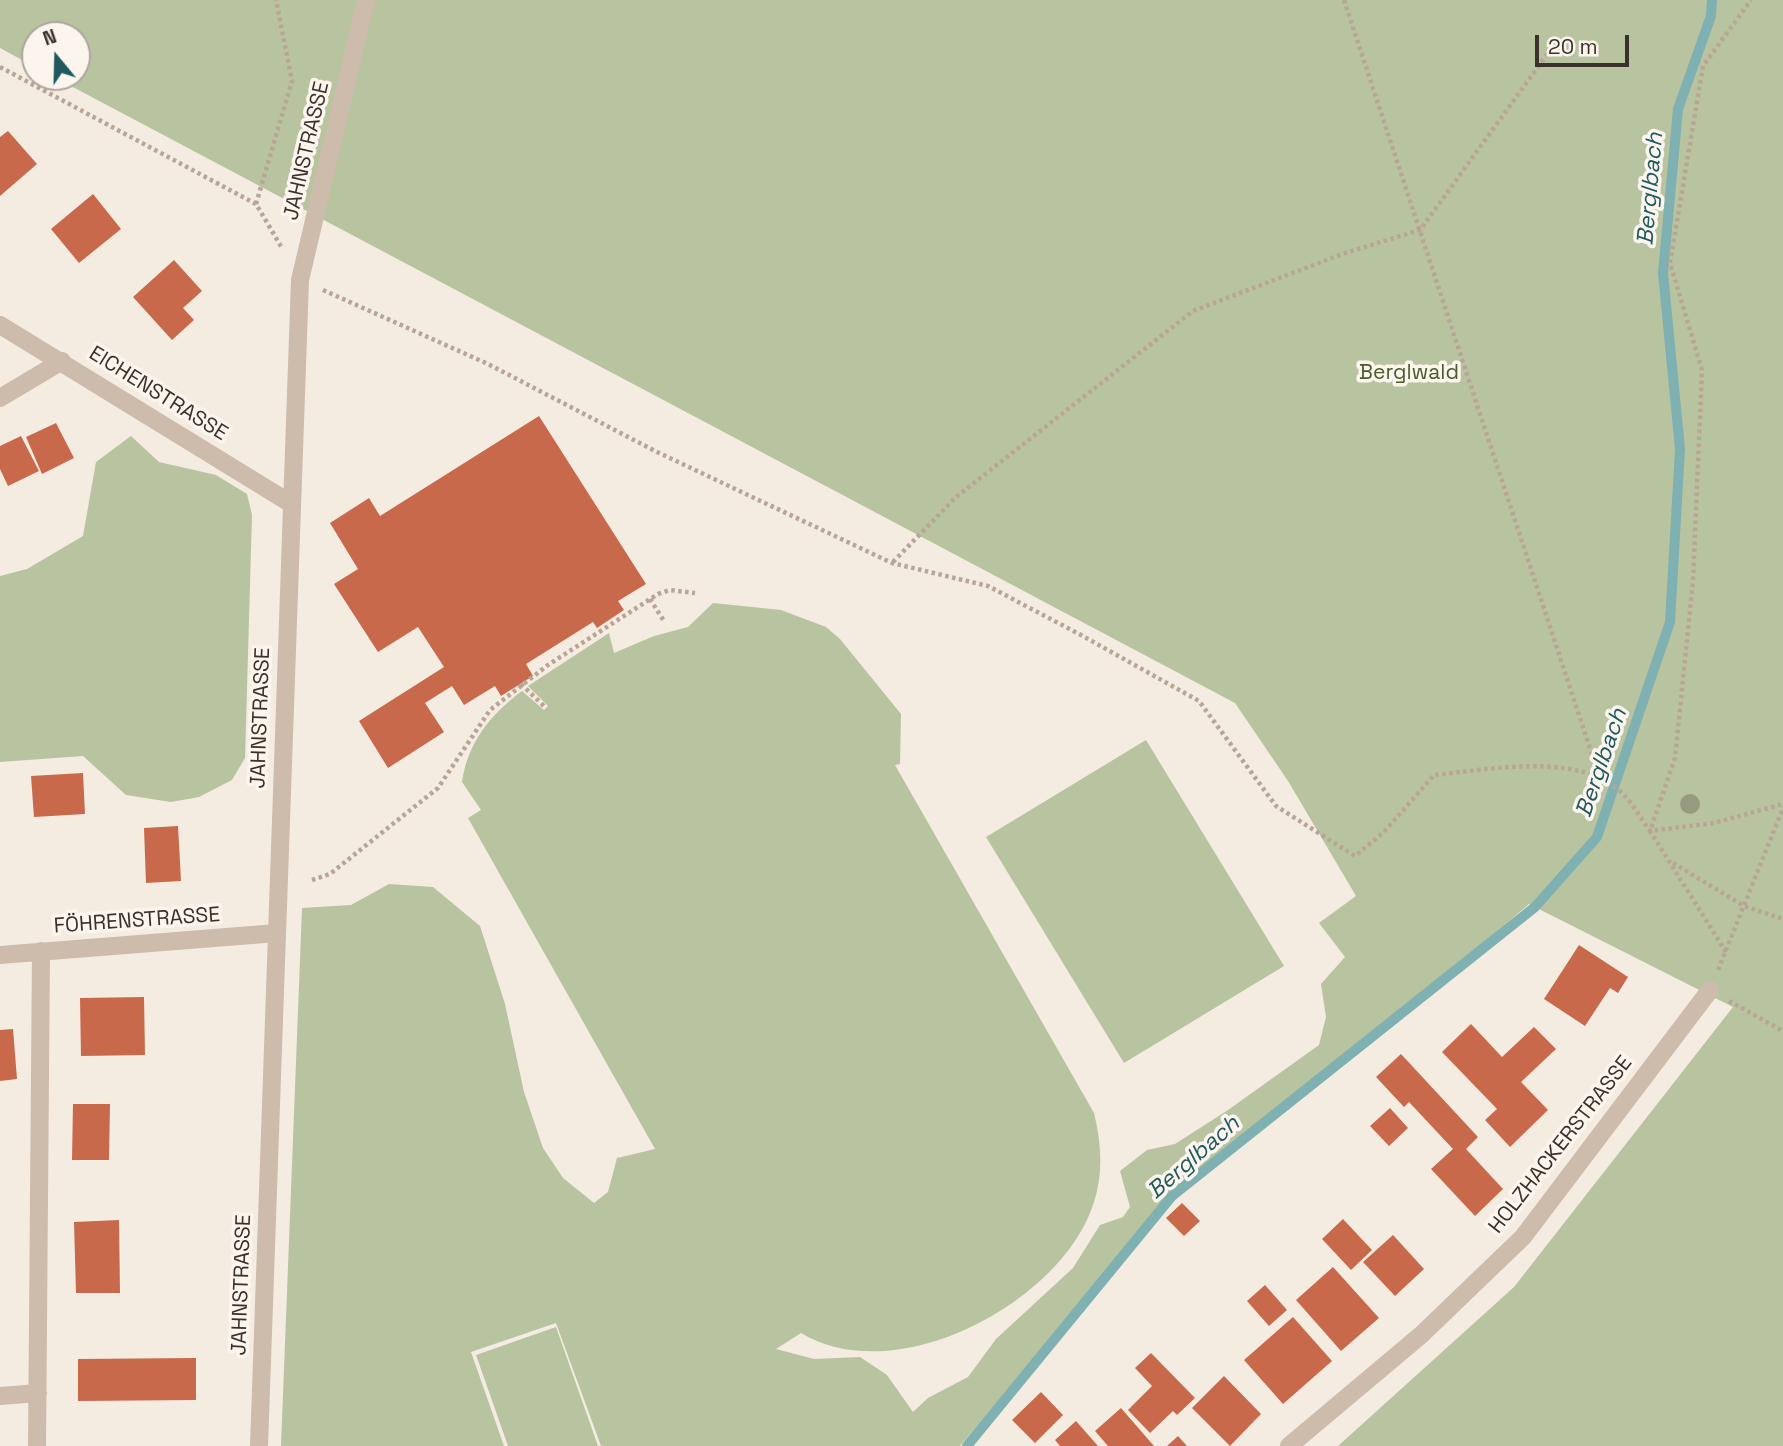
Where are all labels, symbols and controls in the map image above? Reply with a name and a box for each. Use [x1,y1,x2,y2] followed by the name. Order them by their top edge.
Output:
[21,21,91,91] north arrow
[1538,21,1632,65] scale bar
[40,24,60,51] text: N
[1548,33,1598,60] text: 20 m
[279,79,335,223] street label: JAHNSTRASSE
[1632,131,1670,247] water label: Berglbach
[84,341,232,447] street label: EICHENSTRASSE
[1359,360,1459,386] park label: Berglwald
[246,647,276,789] street label: JAHNSTRASSE
[1571,705,1633,821] water label: Berglbach
[53,903,221,939] street label: FÖHRENSTRASSE
[1484,1051,1638,1239] street label: HOLZHACKERSTRASSE
[1142,1110,1246,1206] water label: Berglbach
[227,1214,257,1356] street label: JAHNSTRASSE

